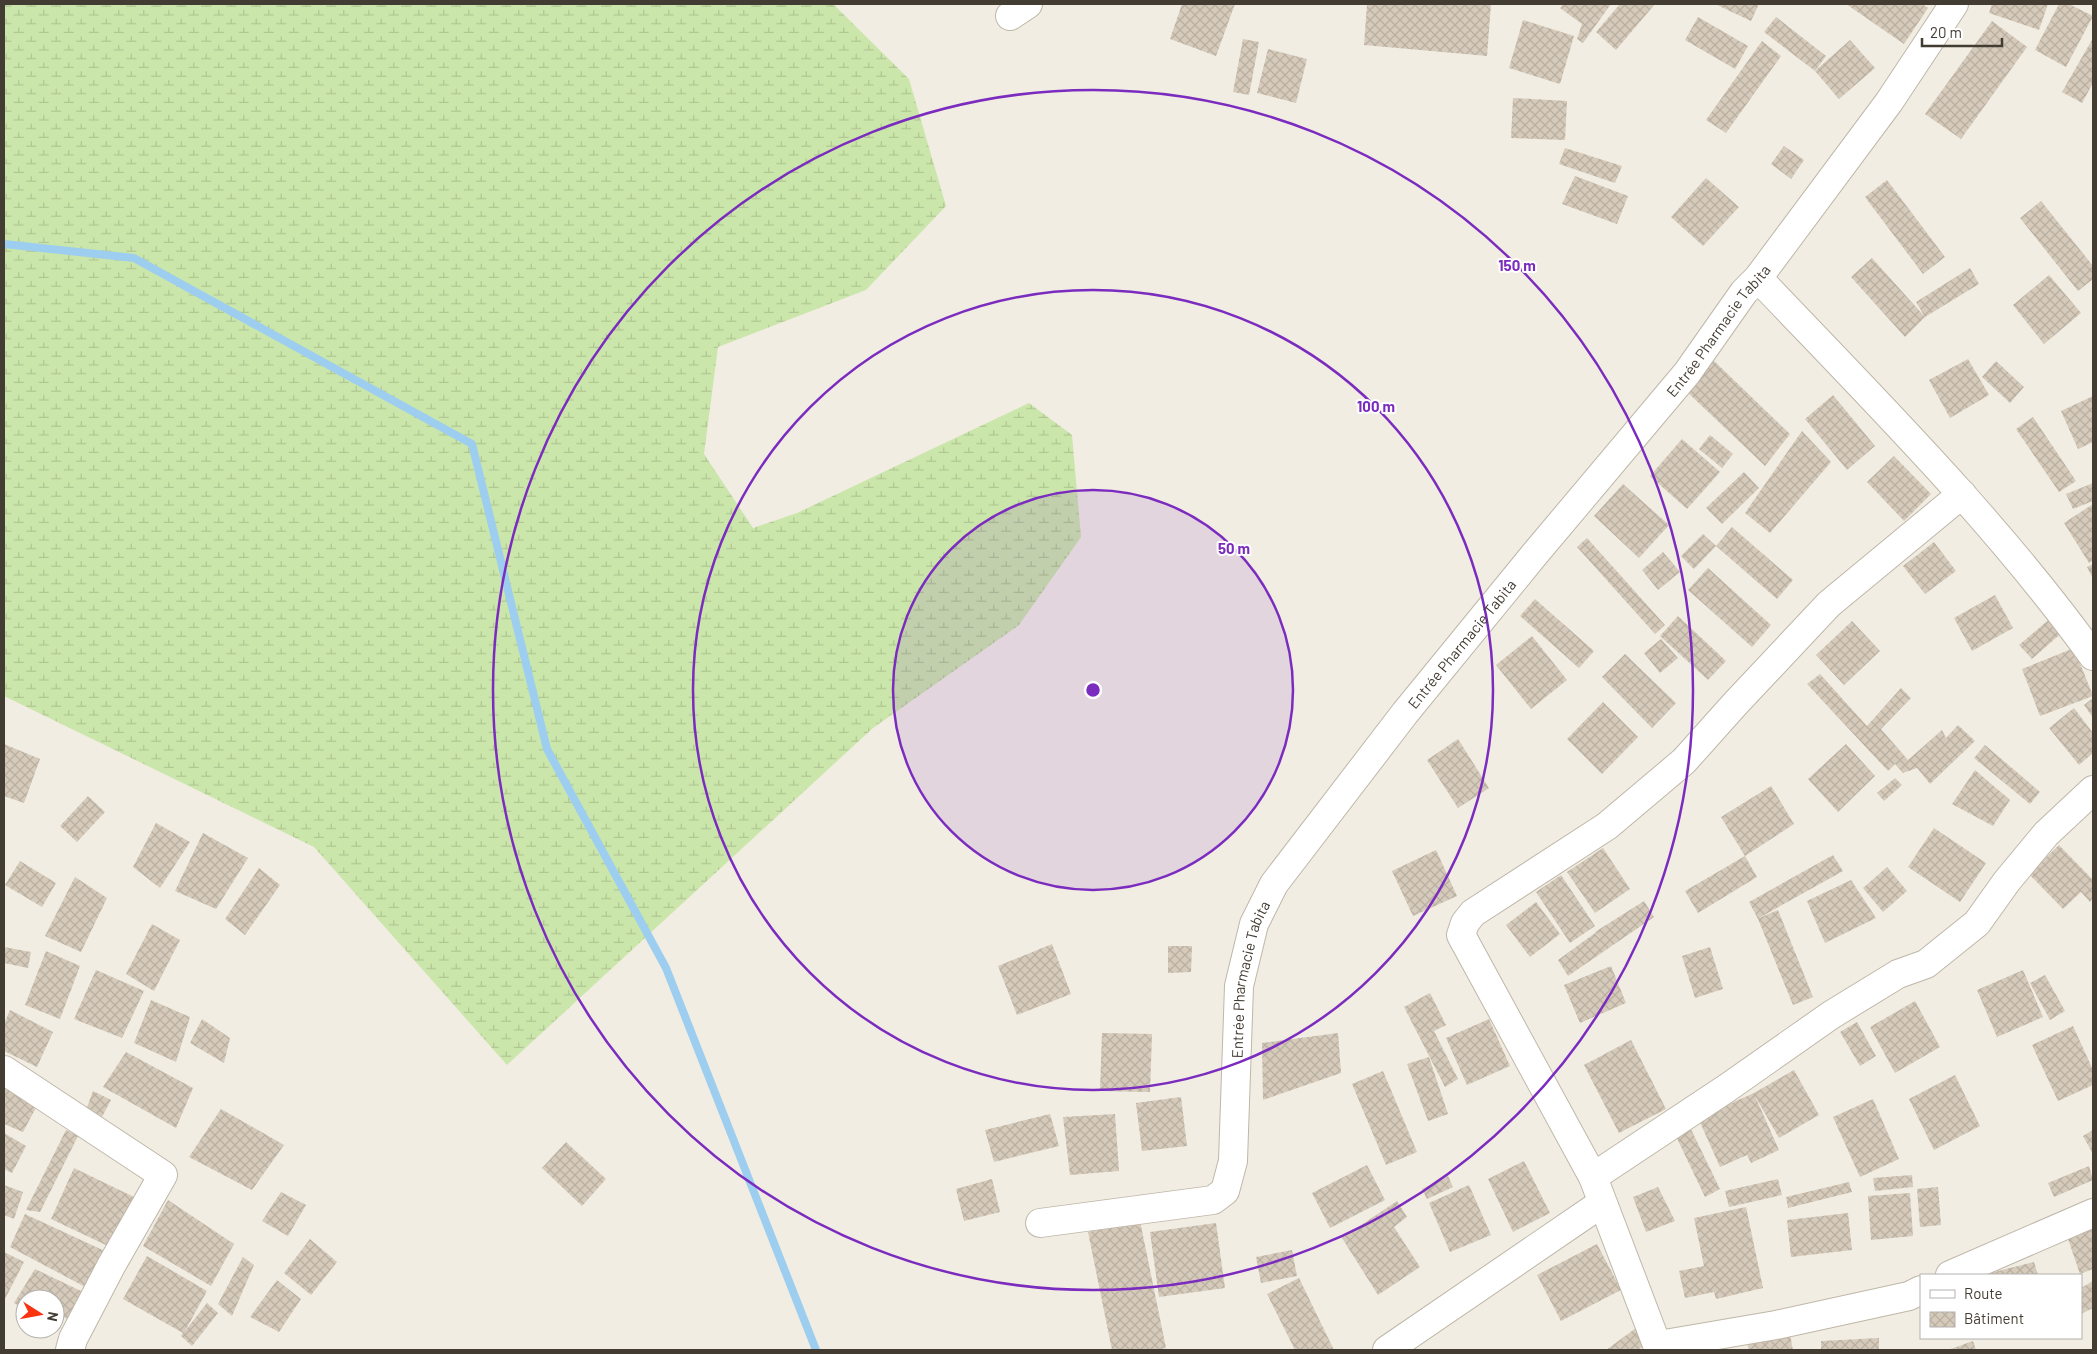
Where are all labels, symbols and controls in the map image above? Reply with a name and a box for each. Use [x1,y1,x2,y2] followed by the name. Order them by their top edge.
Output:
[1922,15,2002,47] scale bar
[1930,23,1962,41] text: 20 m
[1498,256,1536,274] text: 150 m
[1662,261,1774,400] street label: Entrée Pharmacie Tabita
[1357,397,1395,415] text: 100 m
[1218,539,1250,557] text: 50 m
[1404,576,1519,712] street label: Entrée Pharmacie Tabita
[1084,681,1102,699] centre of rings
[1228,898,1273,1058] street label: Entrée Pharmacie Tabita
[1920,1274,2082,1339] legend
[1964,1284,2003,1302] text: Route
[15,1289,65,1339] north arrow
[1964,1309,2024,1327] text: Bâtiment
[44,1310,62,1323] text: N

